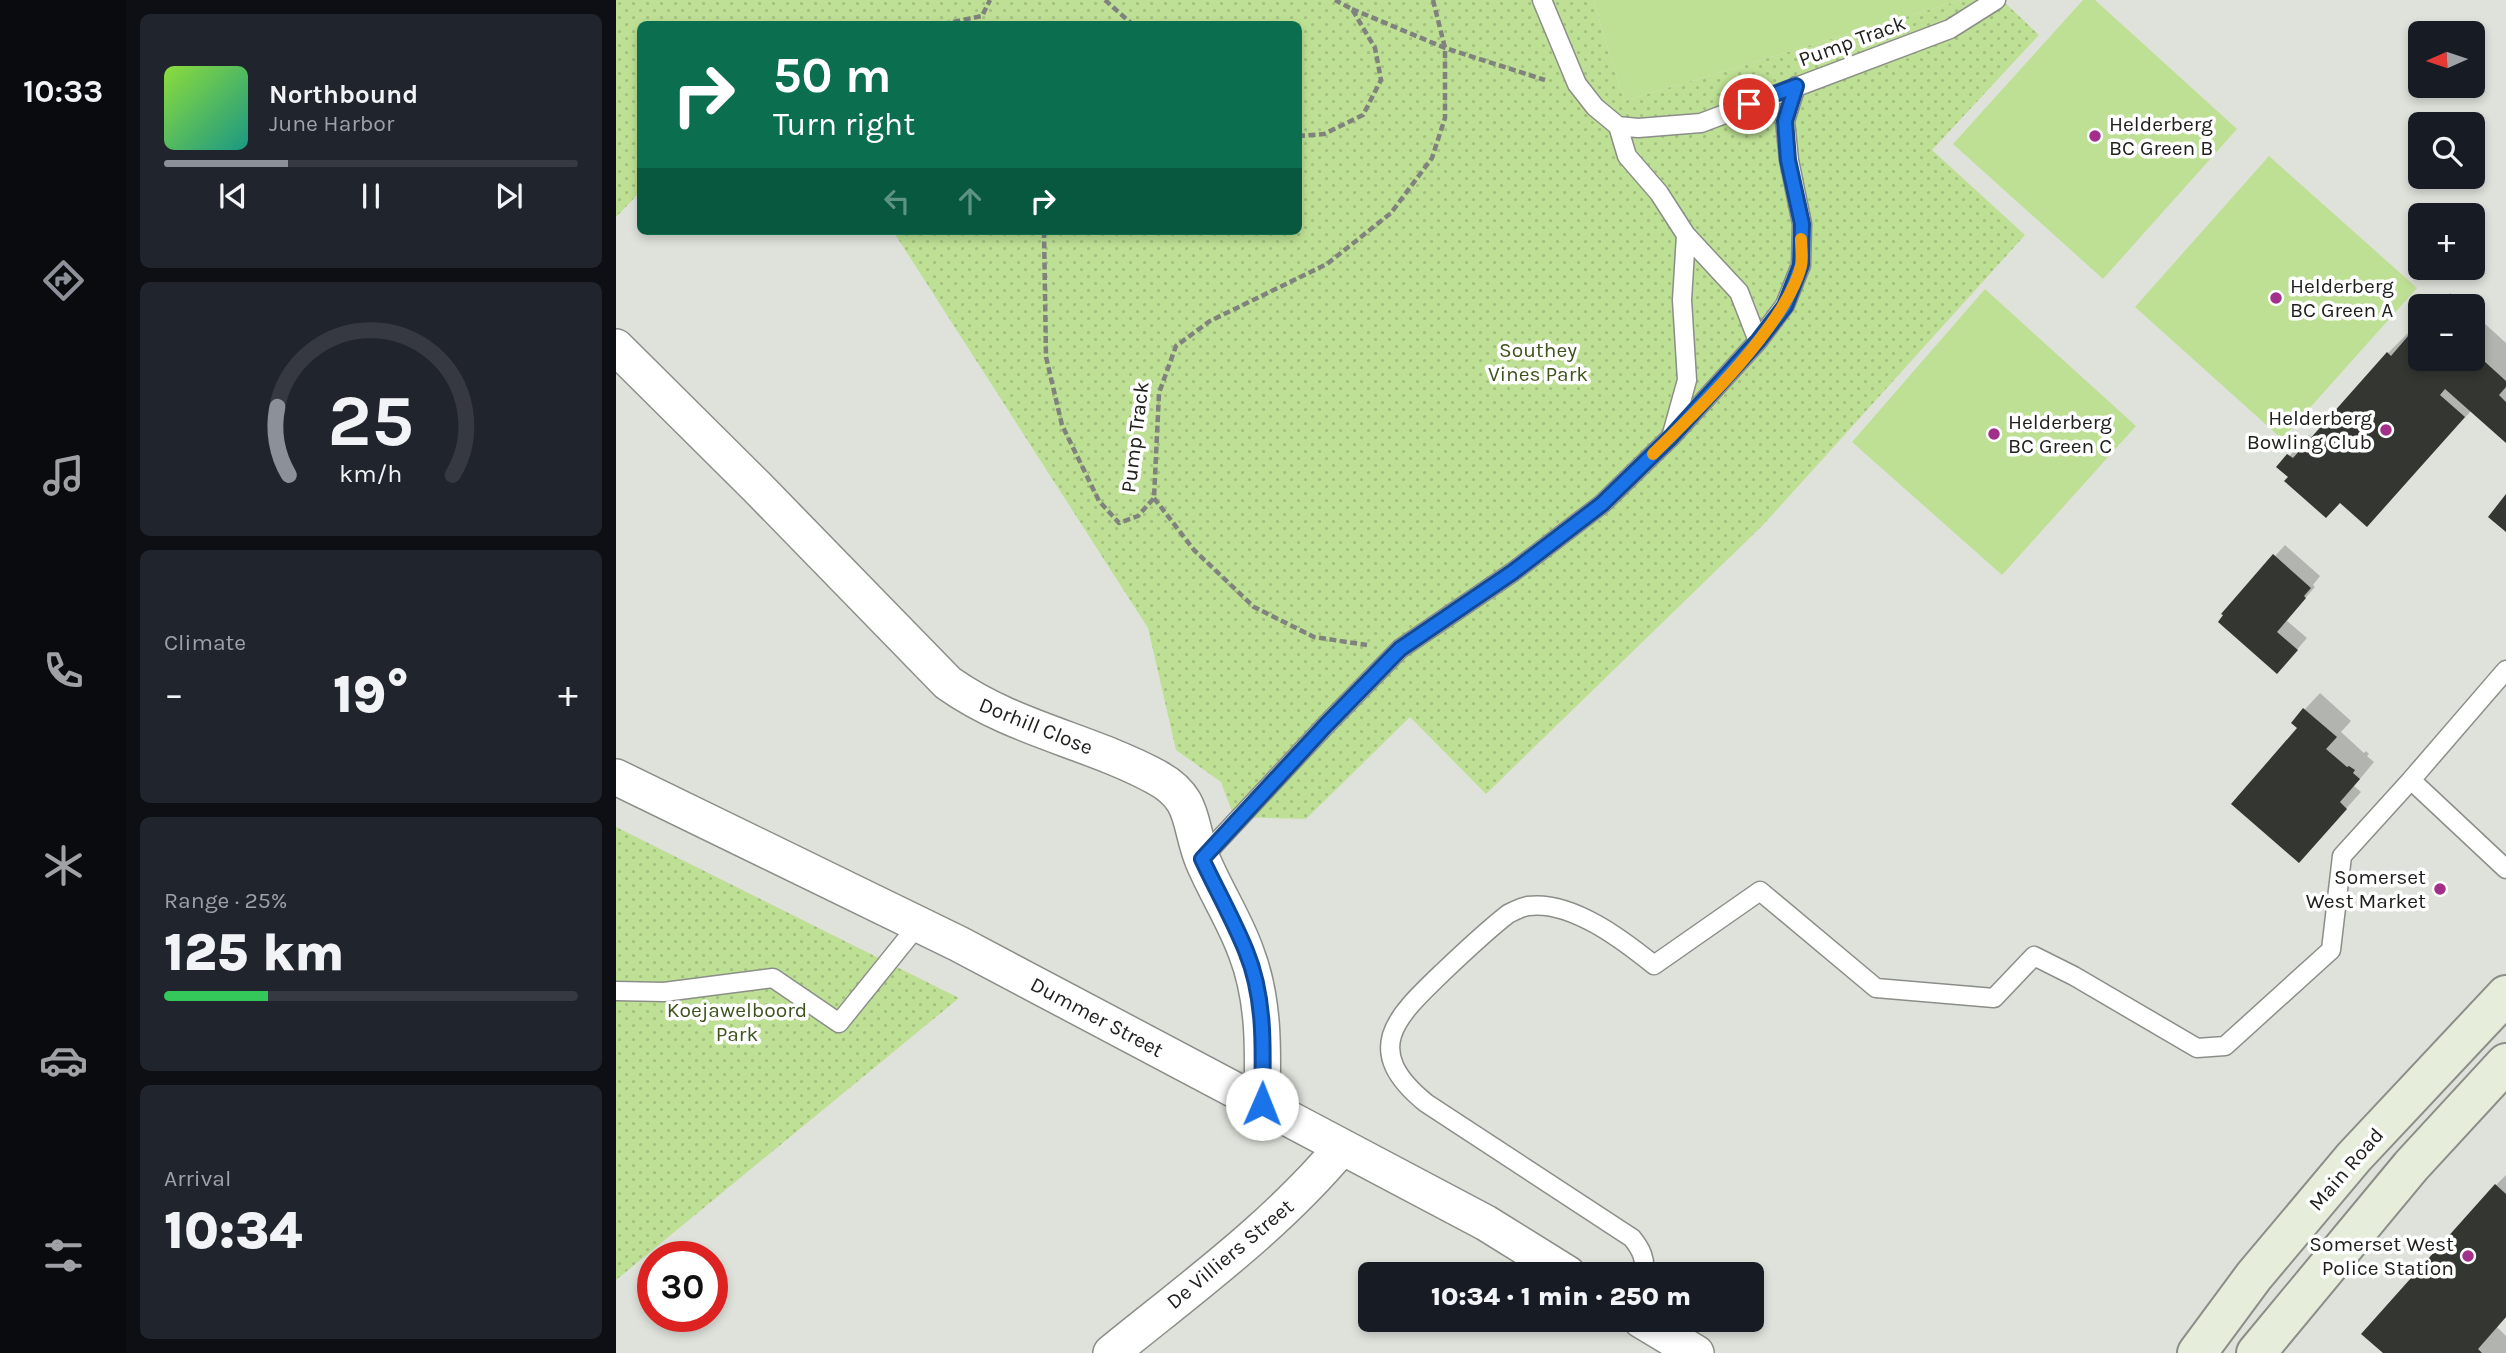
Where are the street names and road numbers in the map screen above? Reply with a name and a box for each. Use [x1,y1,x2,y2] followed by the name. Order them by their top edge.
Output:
[1795,11,1909,71] street label: Pump Track
[1116,380,1154,494] street label: Pump Track
[976,692,1096,760] street label: Dorhill Close
[1027,972,1168,1062] street label: Dummer Street
[2304,1123,2388,1215] street label: Main Road
[1162,1194,1298,1314] street label: De Villiers Street

